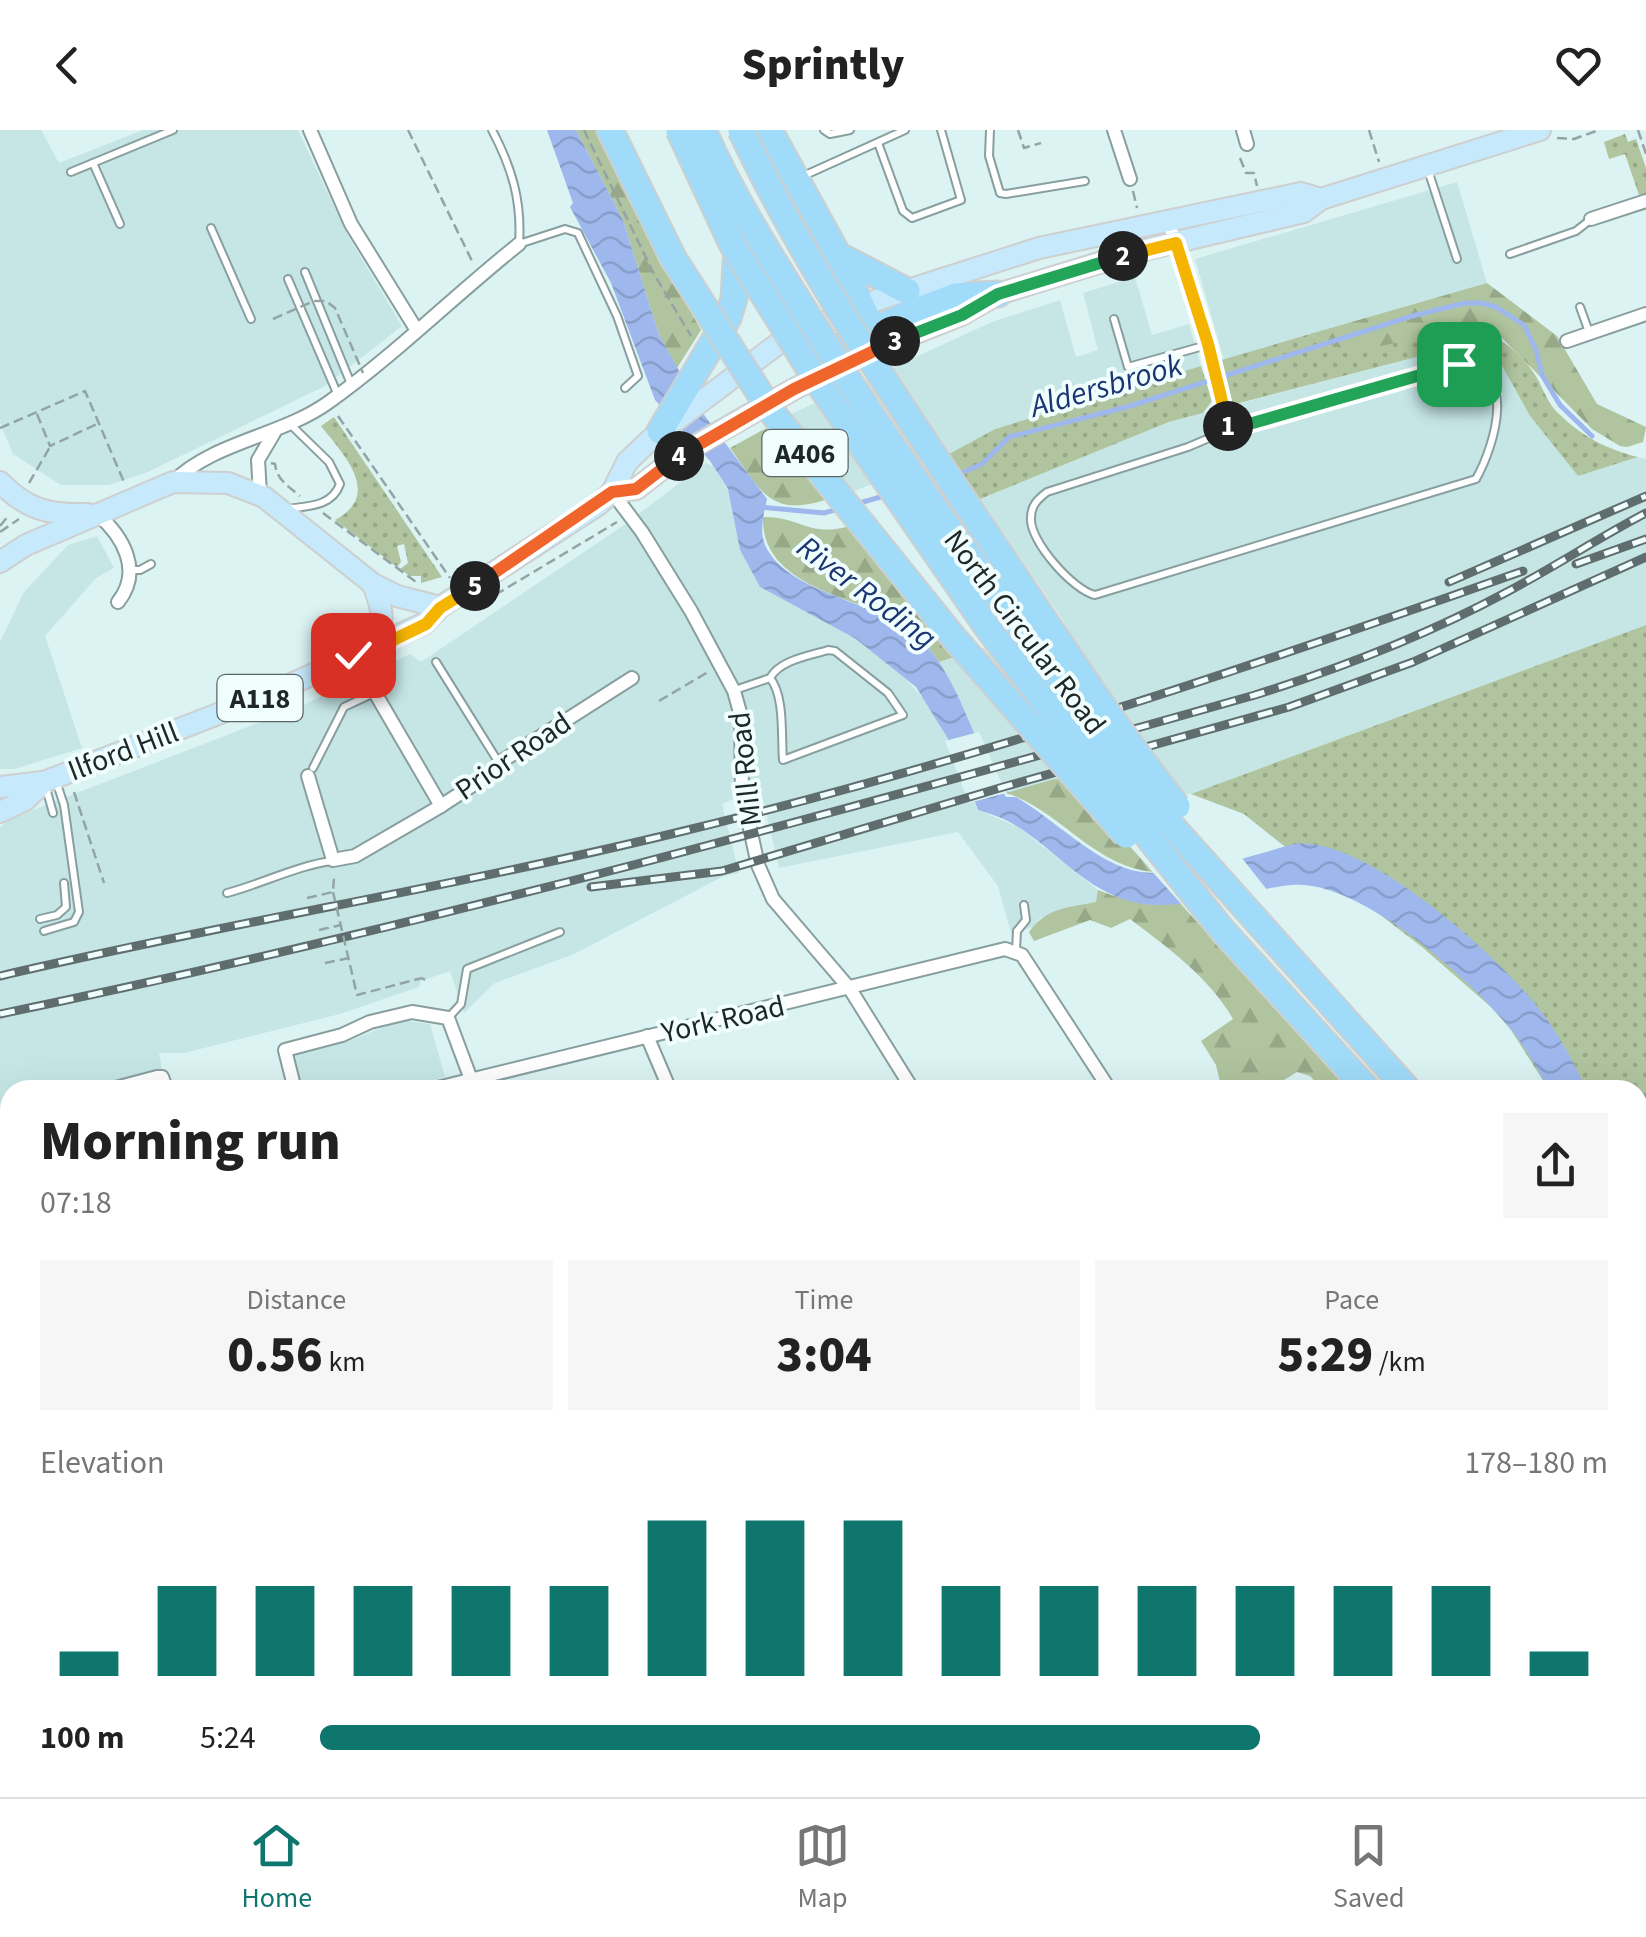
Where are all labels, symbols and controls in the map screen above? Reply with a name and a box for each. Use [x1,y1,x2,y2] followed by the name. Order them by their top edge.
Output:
[742,33,904,97] text: Sprintly
[40,38,95,93] icon: back
[1551,38,1606,93] icon: heart
[1098,231,1148,281] pin: 2
[1116,236,1130,276] text: 2
[870,316,920,366] pin: 3
[888,321,902,361] text: 3
[1417,322,1502,407] pin
[1432,337,1487,392] icon: arrive
[1023,342,1188,430] water label: Aldersbrook
[1203,401,1253,451] pin: 1
[1221,406,1235,446] text: 1
[762,430,848,476] road number: A406
[654,431,704,481] pin: 4
[672,436,686,476] text: 4
[933,521,1116,744] street label: North Circular Road
[787,525,946,661] water label: River Roding
[450,561,500,611] pin: 5
[468,566,482,606] text: 5
[311,613,396,698] pin
[326,628,381,683] icon: check
[218,675,302,721] road number: A118
[447,702,580,811] street label: Prior Road
[718,710,773,828] street label: Mill Road
[62,711,185,792] street label: Ilford Hill
[656,984,789,1055] street label: York Road
[40,1103,341,1181] text: Morning run
[1503,1113,1608,1218] button: share
[40,1180,112,1226] text: 07:18
[247,1280,346,1320] text: Distance
[794,1280,853,1320] text: Time
[1324,1280,1379,1320] text: Pace
[227,1320,323,1391] text: 0.56
[776,1320,872,1391] text: 3:04
[1278,1320,1373,1391] text: 5:29
[323,1342,365,1382] text: km
[1373,1342,1426,1382] text: /km
[40,1440,165,1486] text: Elevation
[1464,1440,1608,1486] text: 178–180 m
[40,1715,125,1761] text: 100 m
[200,1715,256,1761] text: 5:24
[241,1818,312,1918] tab: Home
[795,1818,850,1918] tab: Map
[1333,1818,1404,1918] tab: Saved

